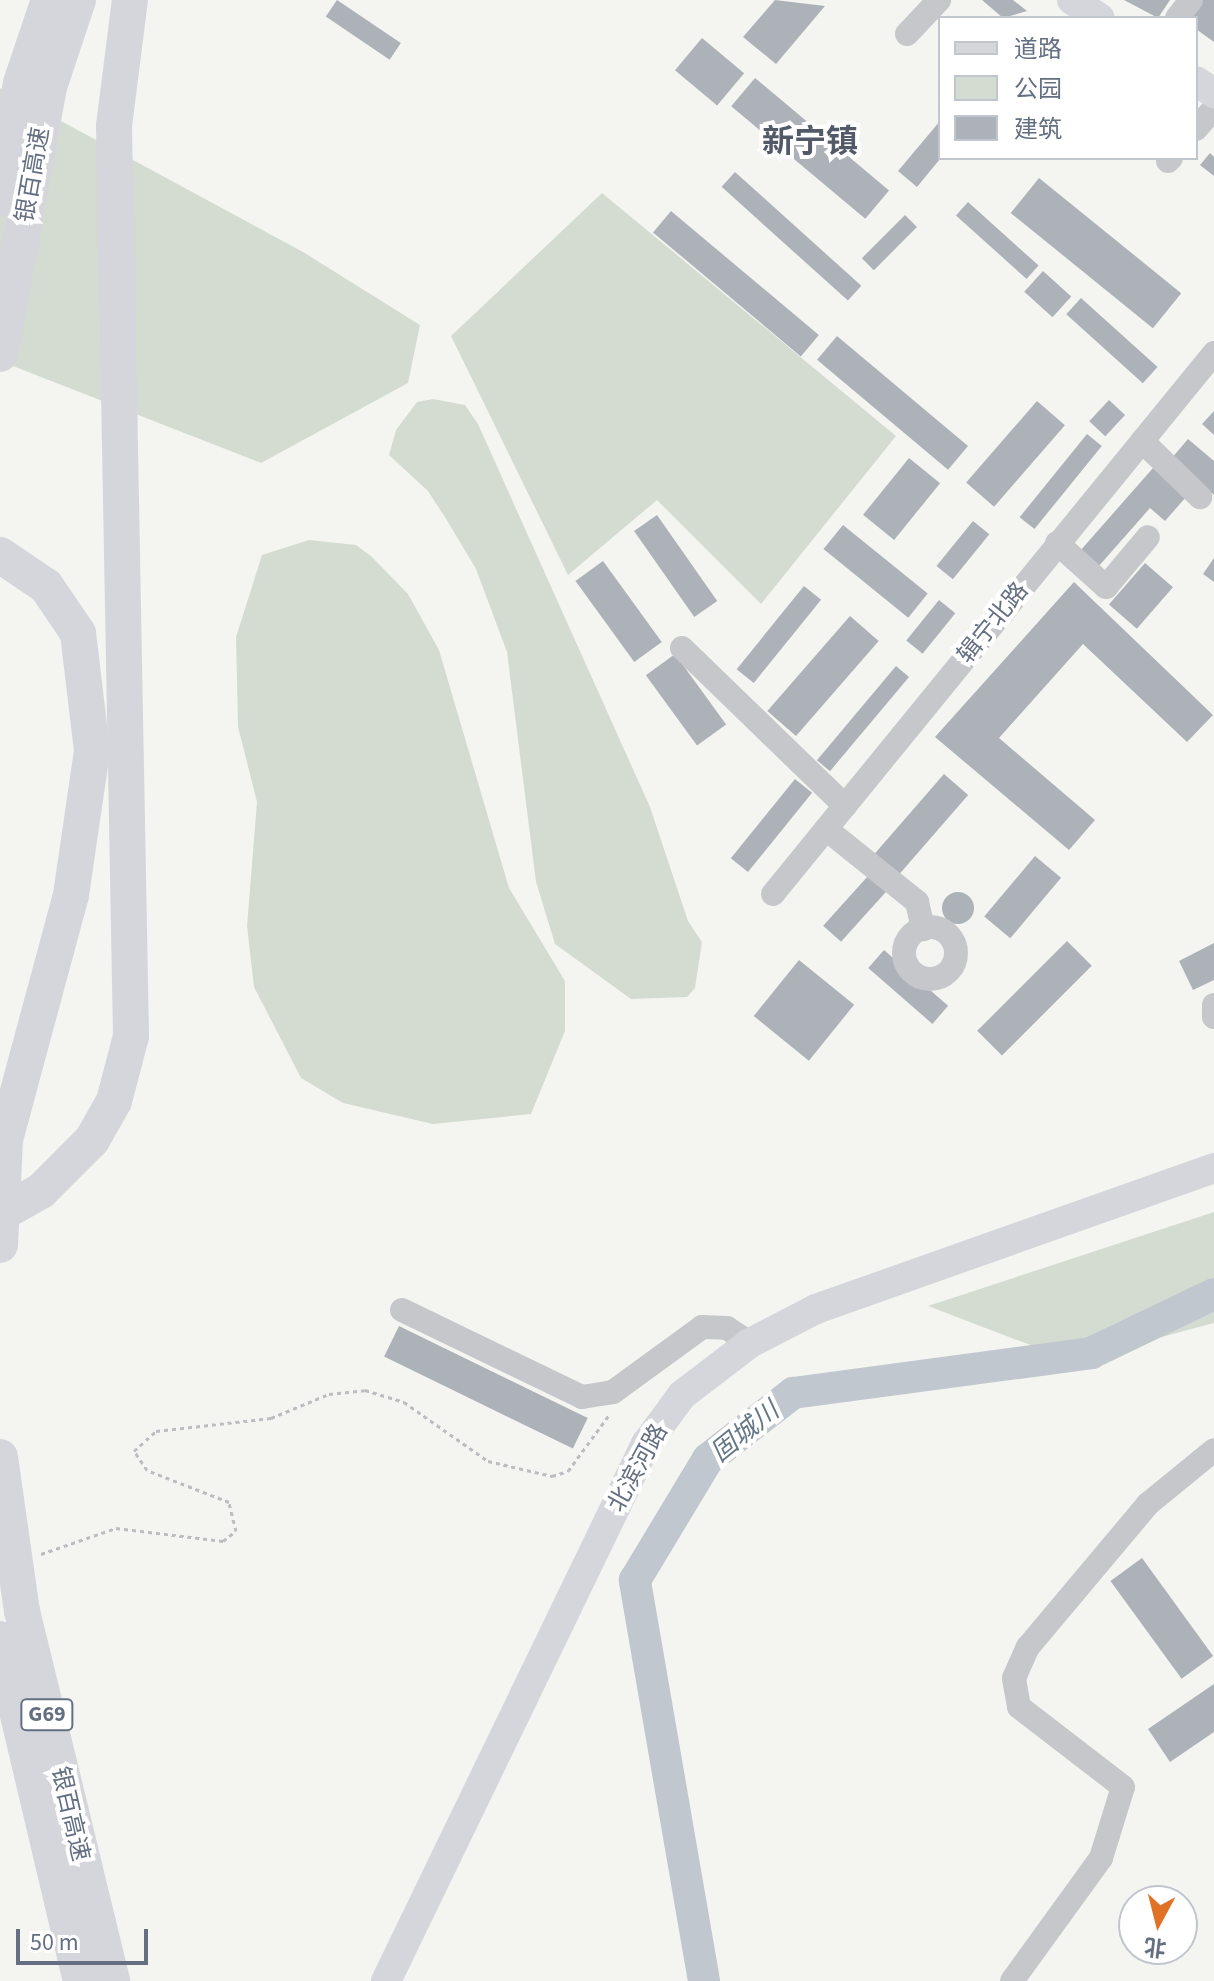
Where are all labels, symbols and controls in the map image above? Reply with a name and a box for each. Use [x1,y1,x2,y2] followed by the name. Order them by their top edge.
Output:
[938,16,1198,160] legend
[1014,32,1062,67] text: 道路
[1014,72,1062,107] text: 公园
[1014,112,1062,147] text: 建筑
[762,123,858,161] district label: 新宁镇
[10,125,56,225] street label: 银百高速
[952,577,1034,669] street label: 辑宁北路
[705,1395,785,1469] water label: 固城川
[602,1419,674,1517] street label: 北滨河路
[19,1697,75,1733] road number: G69
[45,1764,95,1864] street label: 银百高速
[1118,1885,1198,1965] north arrow
[20,1913,152,1963] scale bar
[30,1925,79,1960] text: 50 m
[1142,1930,1168,1964] text: 北

